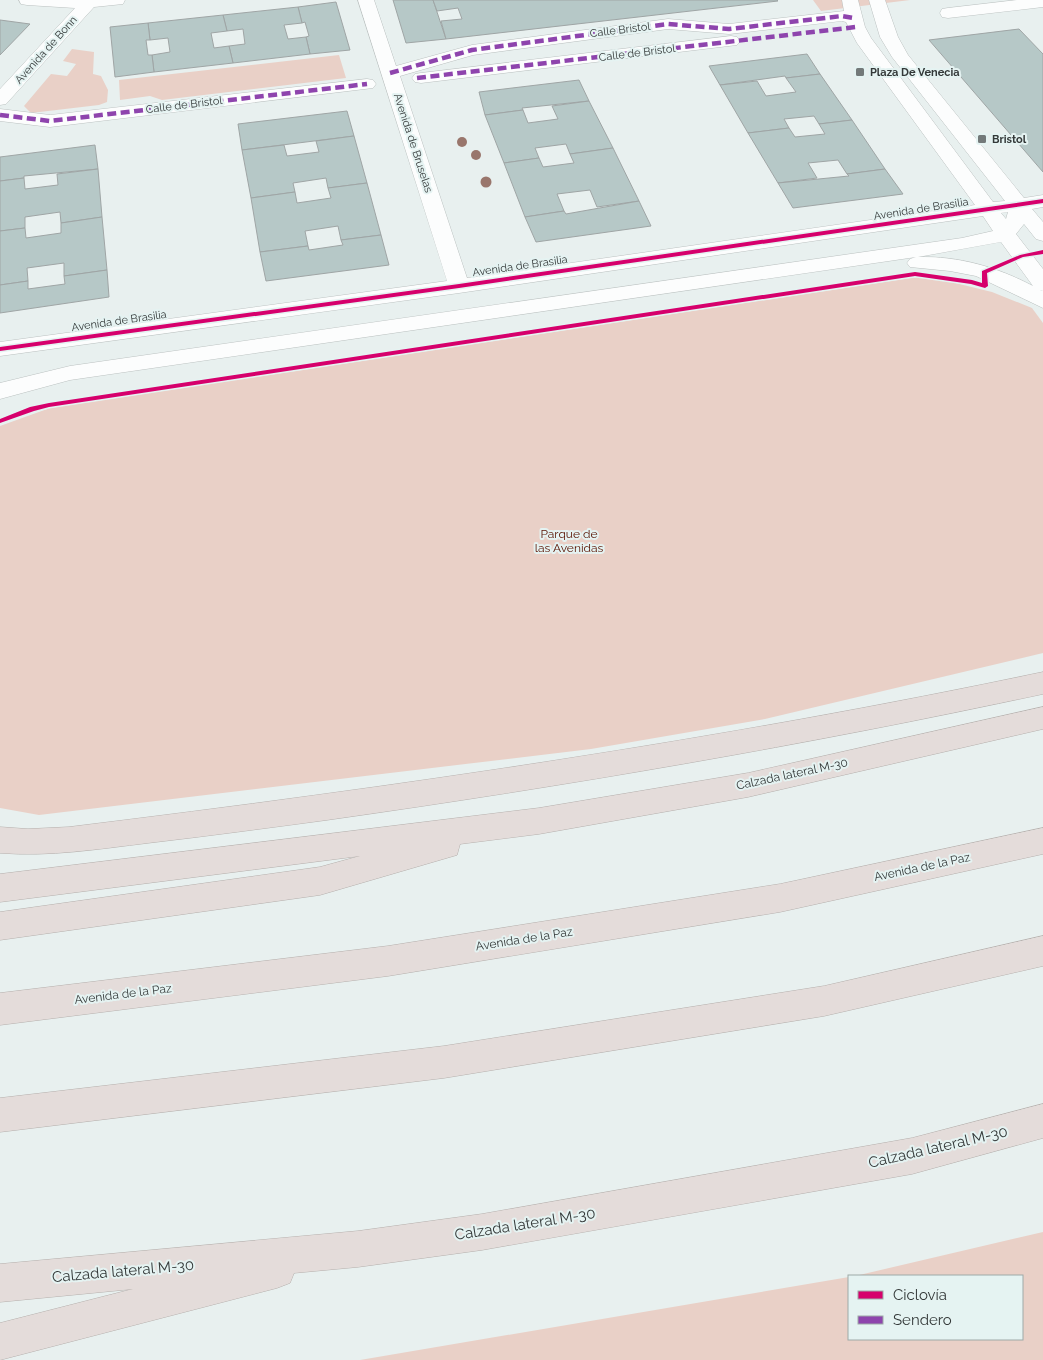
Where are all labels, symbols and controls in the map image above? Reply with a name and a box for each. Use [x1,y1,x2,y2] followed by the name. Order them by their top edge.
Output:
[12,14,80,86] street label: Avenida de Bonn
[589,20,651,40] street label: Calle Bristol
[598,42,676,64] street label: Calle de Bristol
[854,66,866,78] marker: Plaza De Venecia
[870,66,960,79] place label: Plaza De Venecia
[391,92,435,194] street label: Avenida de Bruselas
[145,94,223,116] street label: Calle de Bristol
[976,133,988,145] marker: Bristol
[992,133,1027,146] place label: Bristol
[873,195,969,223] street label: Avenida de Brasilia
[472,253,568,279] street label: Avenida de Brasilia
[71,308,167,334] street label: Avenida de Brasilia
[535,527,604,555] park label: Parque de las Avenidas
[735,755,849,793] street label: Calzada lateral M-30
[873,850,971,884] street label: Avenida de la Paz
[475,924,574,954] street label: Avenida de la Paz
[74,981,173,1007] street label: Avenida de la Paz
[867,1122,1009,1172] street label: Calzada lateral M-30
[453,1204,597,1244] street label: Calzada lateral M-30
[51,1256,195,1286] street label: Calzada lateral M-30
[848,1275,1023,1340] legend
[893,1286,947,1304] text: Ciclovía
[893,1311,952,1329] text: Sendero

